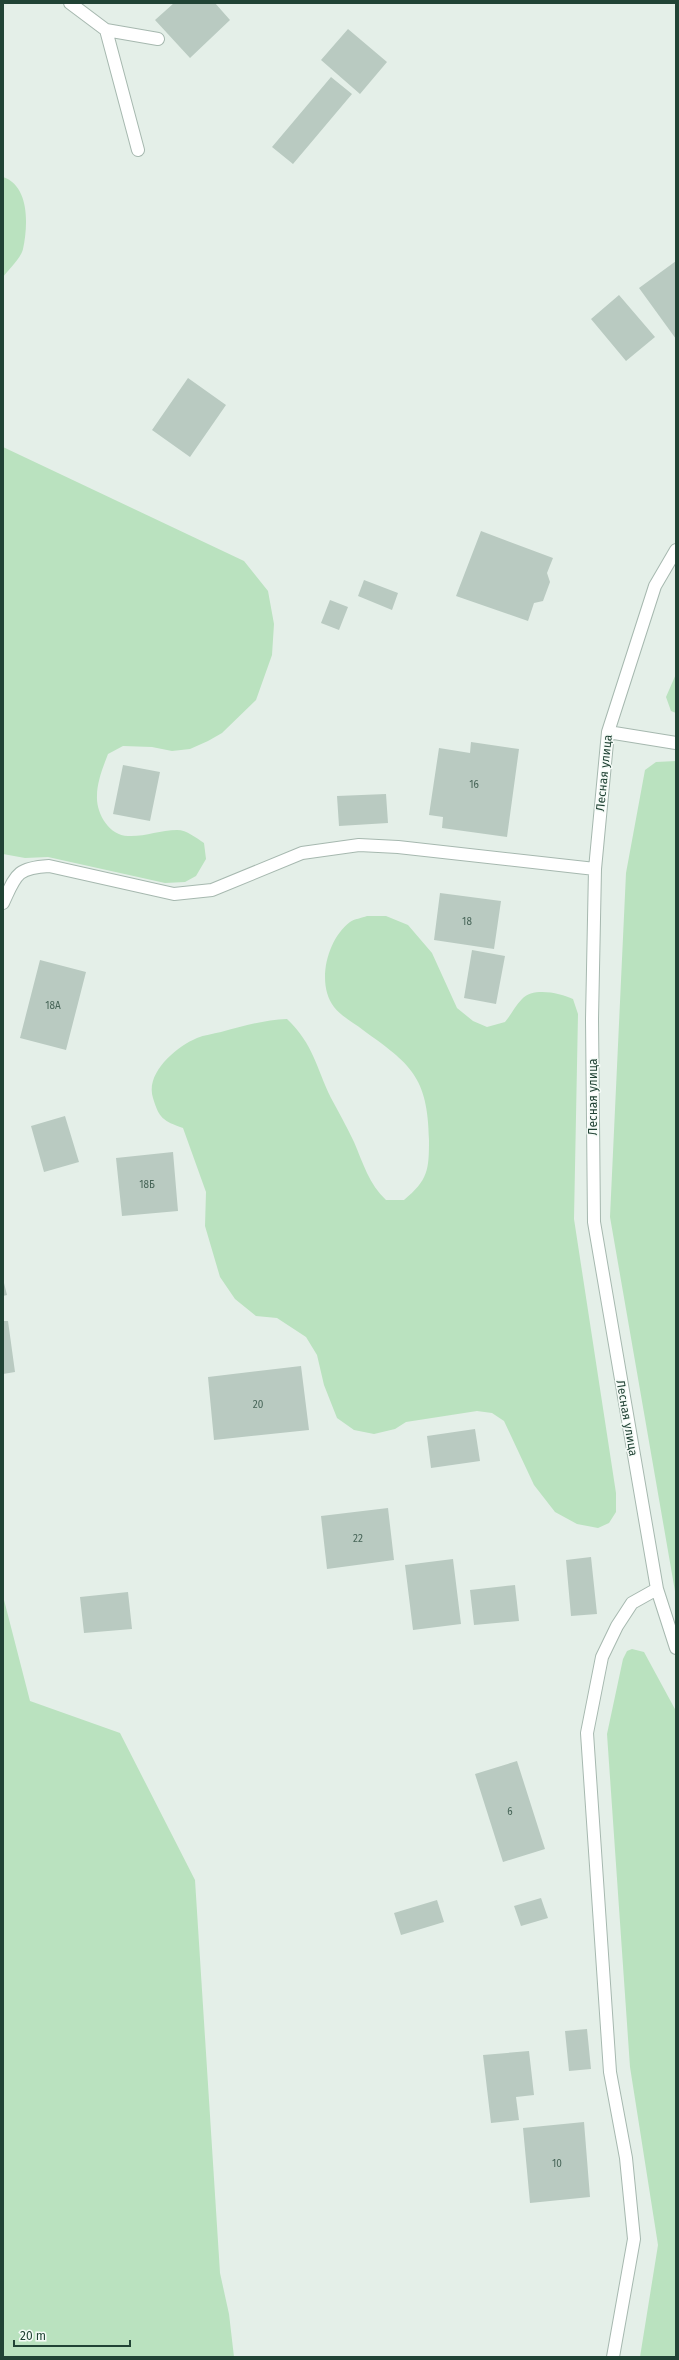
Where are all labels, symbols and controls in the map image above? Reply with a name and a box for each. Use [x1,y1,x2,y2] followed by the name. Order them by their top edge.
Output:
[593,734,615,812] street label: Лесная улица
[469,779,479,791] house number: 16
[462,916,472,928] house number: 18
[45,1000,61,1012] house number: 18А
[586,1058,600,1136] street label: Лесная улица
[139,1179,155,1191] house number: 18Б
[613,1379,641,1457] street label: Лесная улица
[253,1399,264,1411] house number: 20
[353,1533,363,1545] house number: 22
[507,1806,513,1818] house number: 6
[552,2158,562,2170] house number: 10
[14,2322,130,2348] scale bar
[20,2329,46,2343] text: 20 m

